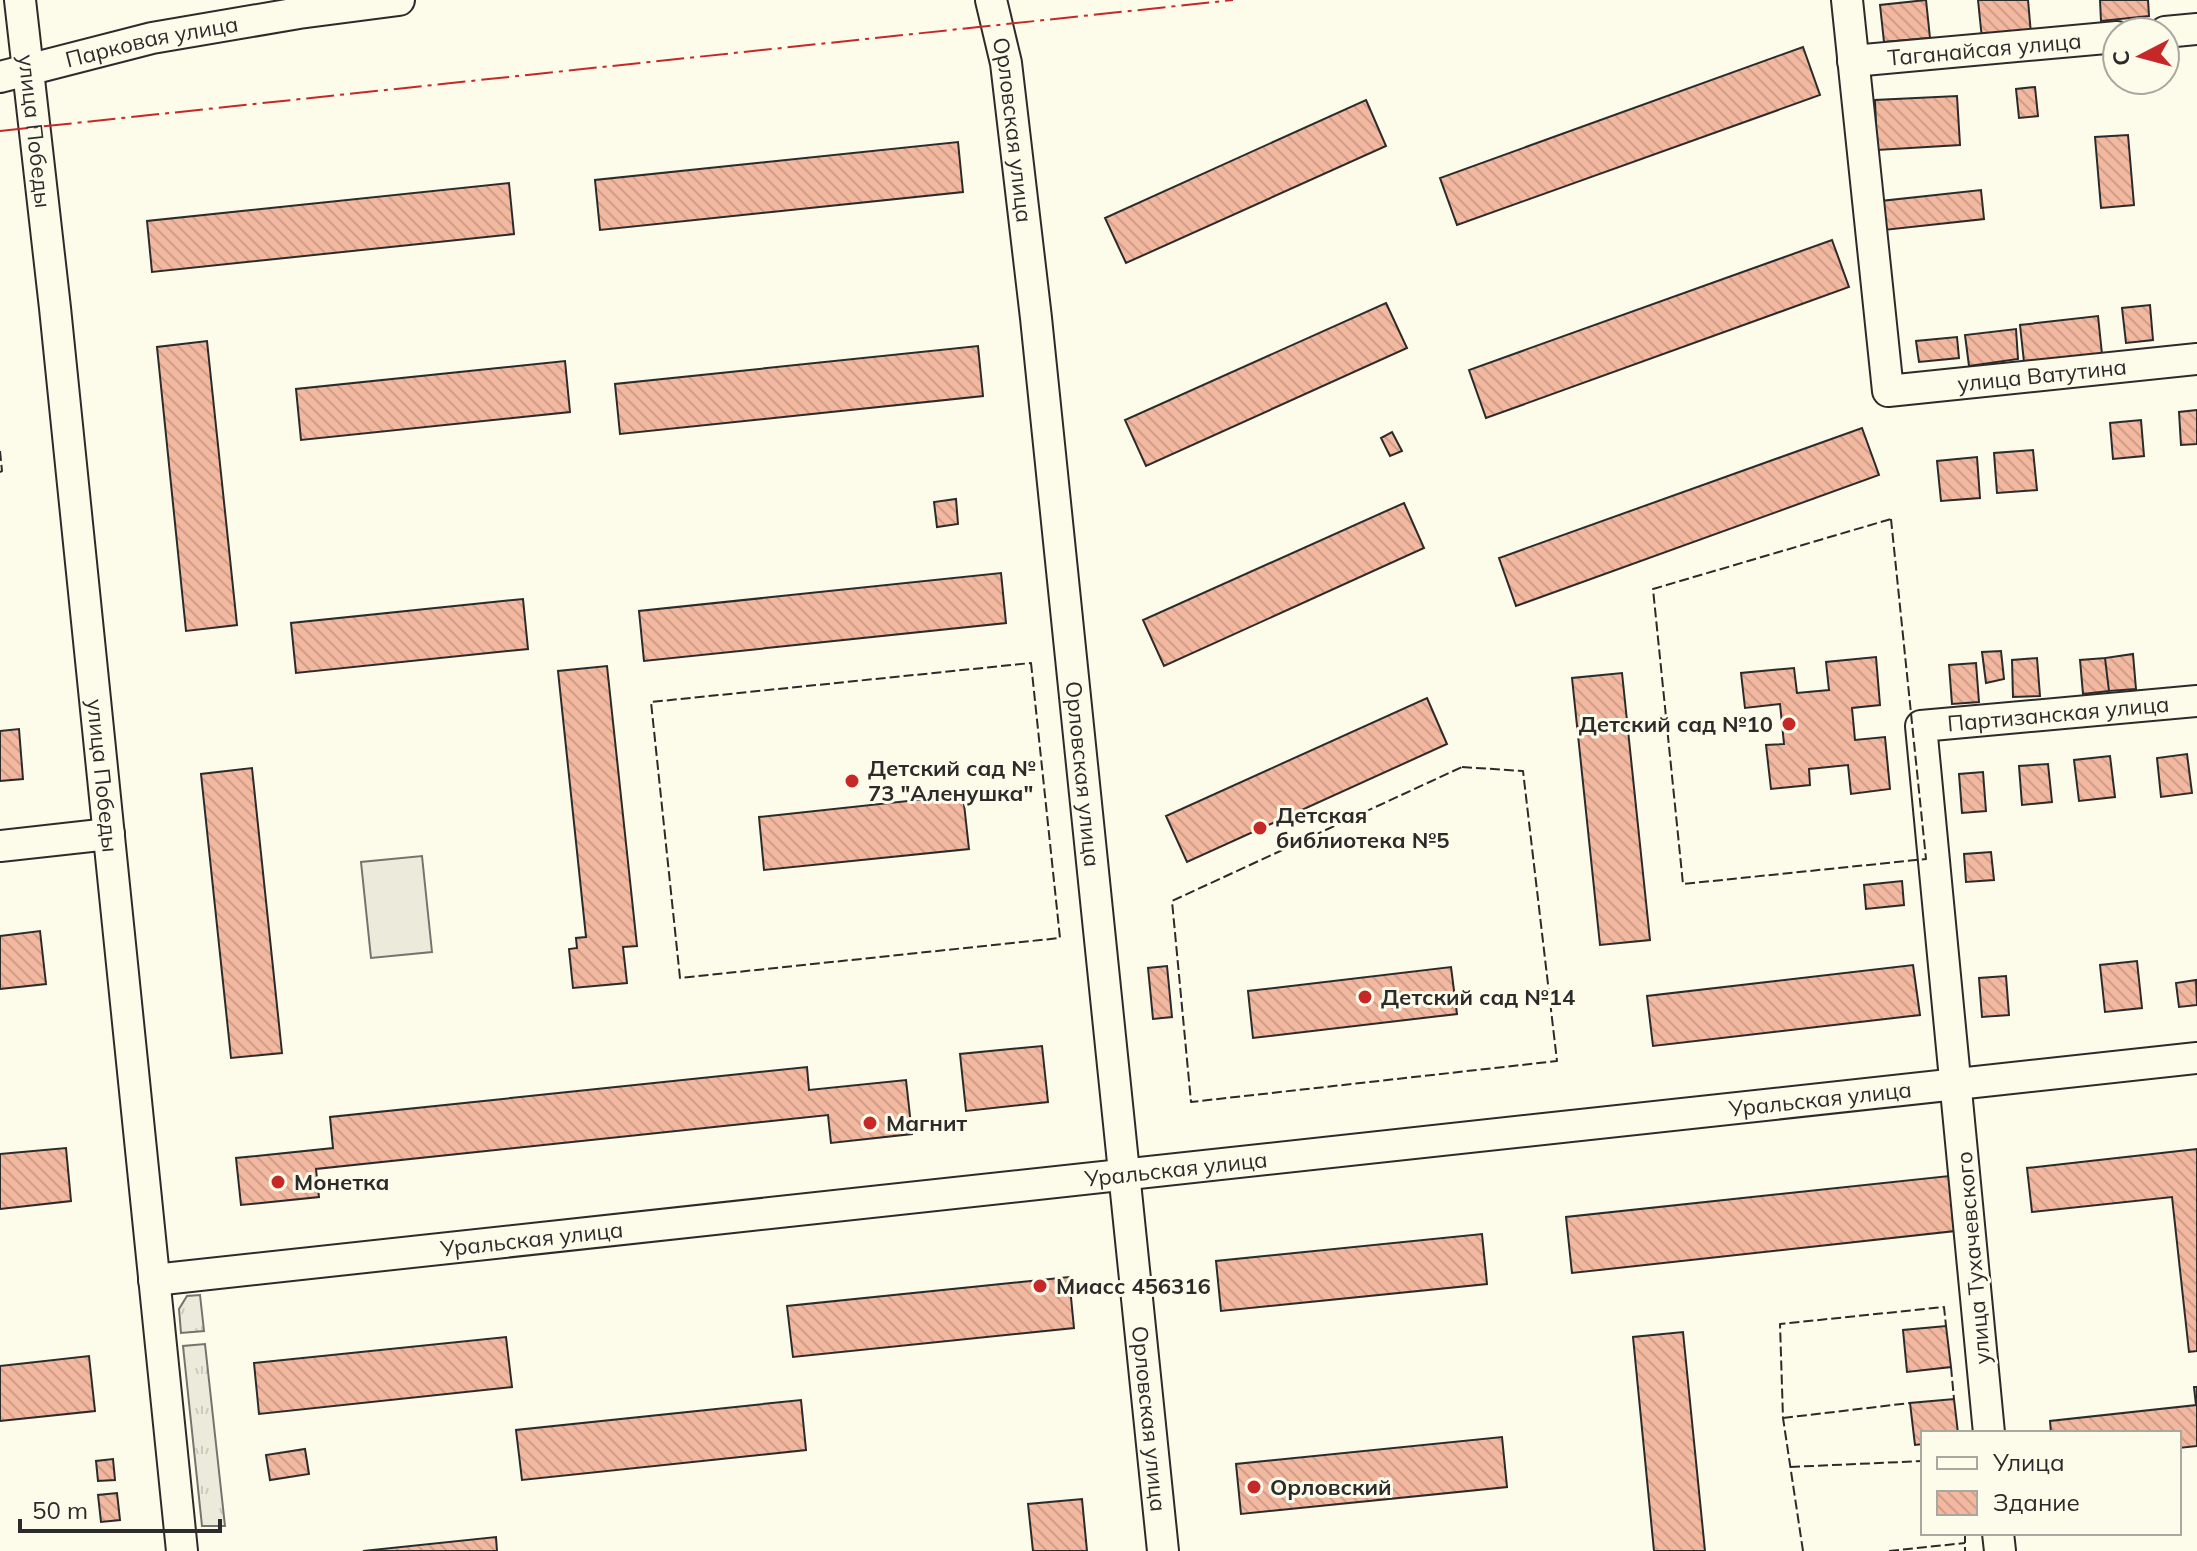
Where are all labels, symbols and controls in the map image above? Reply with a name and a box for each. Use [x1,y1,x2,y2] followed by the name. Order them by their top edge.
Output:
[62,10,240,74] street label: Парковая улица
[2101,16,2181,96] north arrow
[1886,26,2083,72] street label: Таганайсая улица
[986,34,1039,224] street label: Орловская улица
[2106,49,2136,67] text: С
[12,53,58,209] street label: улица Победы
[1956,352,2128,398] street label: улица Ватутина
[1059,680,1106,868] street label: Орловская улица
[1946,690,2170,738] street label: Партизанская улица
[81,697,125,854] street label: улица Победы
[1579,710,1773,738] place label: Детский сад №10
[1780,715,1798,733] marker: Детский сад №10
[868,754,1036,807] place label: Детский сад № 73 "Аленушка"
[843,772,861,790] marker: Детский сад № 73 "Аленушка"
[1276,801,1449,854] place label: Детская библиотека №5
[1251,819,1269,837] marker: Детская библиотека №5
[1381,983,1575,1011] place label: Детский сад №14
[1356,988,1374,1006] marker: Детский сад №14
[1726,1075,1913,1123] street label: Уральская улица
[886,1109,967,1137] place label: Магнит
[861,1114,879,1132] marker: Магнит
[1082,1145,1269,1193] street label: Уральская улица
[1950,1150,1996,1366] street label: улица Тухачевского
[294,1168,390,1196] place label: Монетка
[269,1173,287,1191] marker: Монетка
[438,1215,625,1263] street label: Уральская улица
[1056,1272,1211,1300] place label: Миасс 456316
[1031,1277,1049,1295] marker: Миасс 456316
[1126,1324,1173,1513] street label: Орловская улица
[1921,1431,2181,1535] legend
[1992,1447,2065,1477] text: Улица
[1270,1473,1392,1501] place label: Орловский
[1245,1478,1263,1496] marker: Орловский
[20,1483,220,1533] scale bar
[1993,1487,2080,1517] text: Здание
[32,1495,88,1525] text: 50 m

